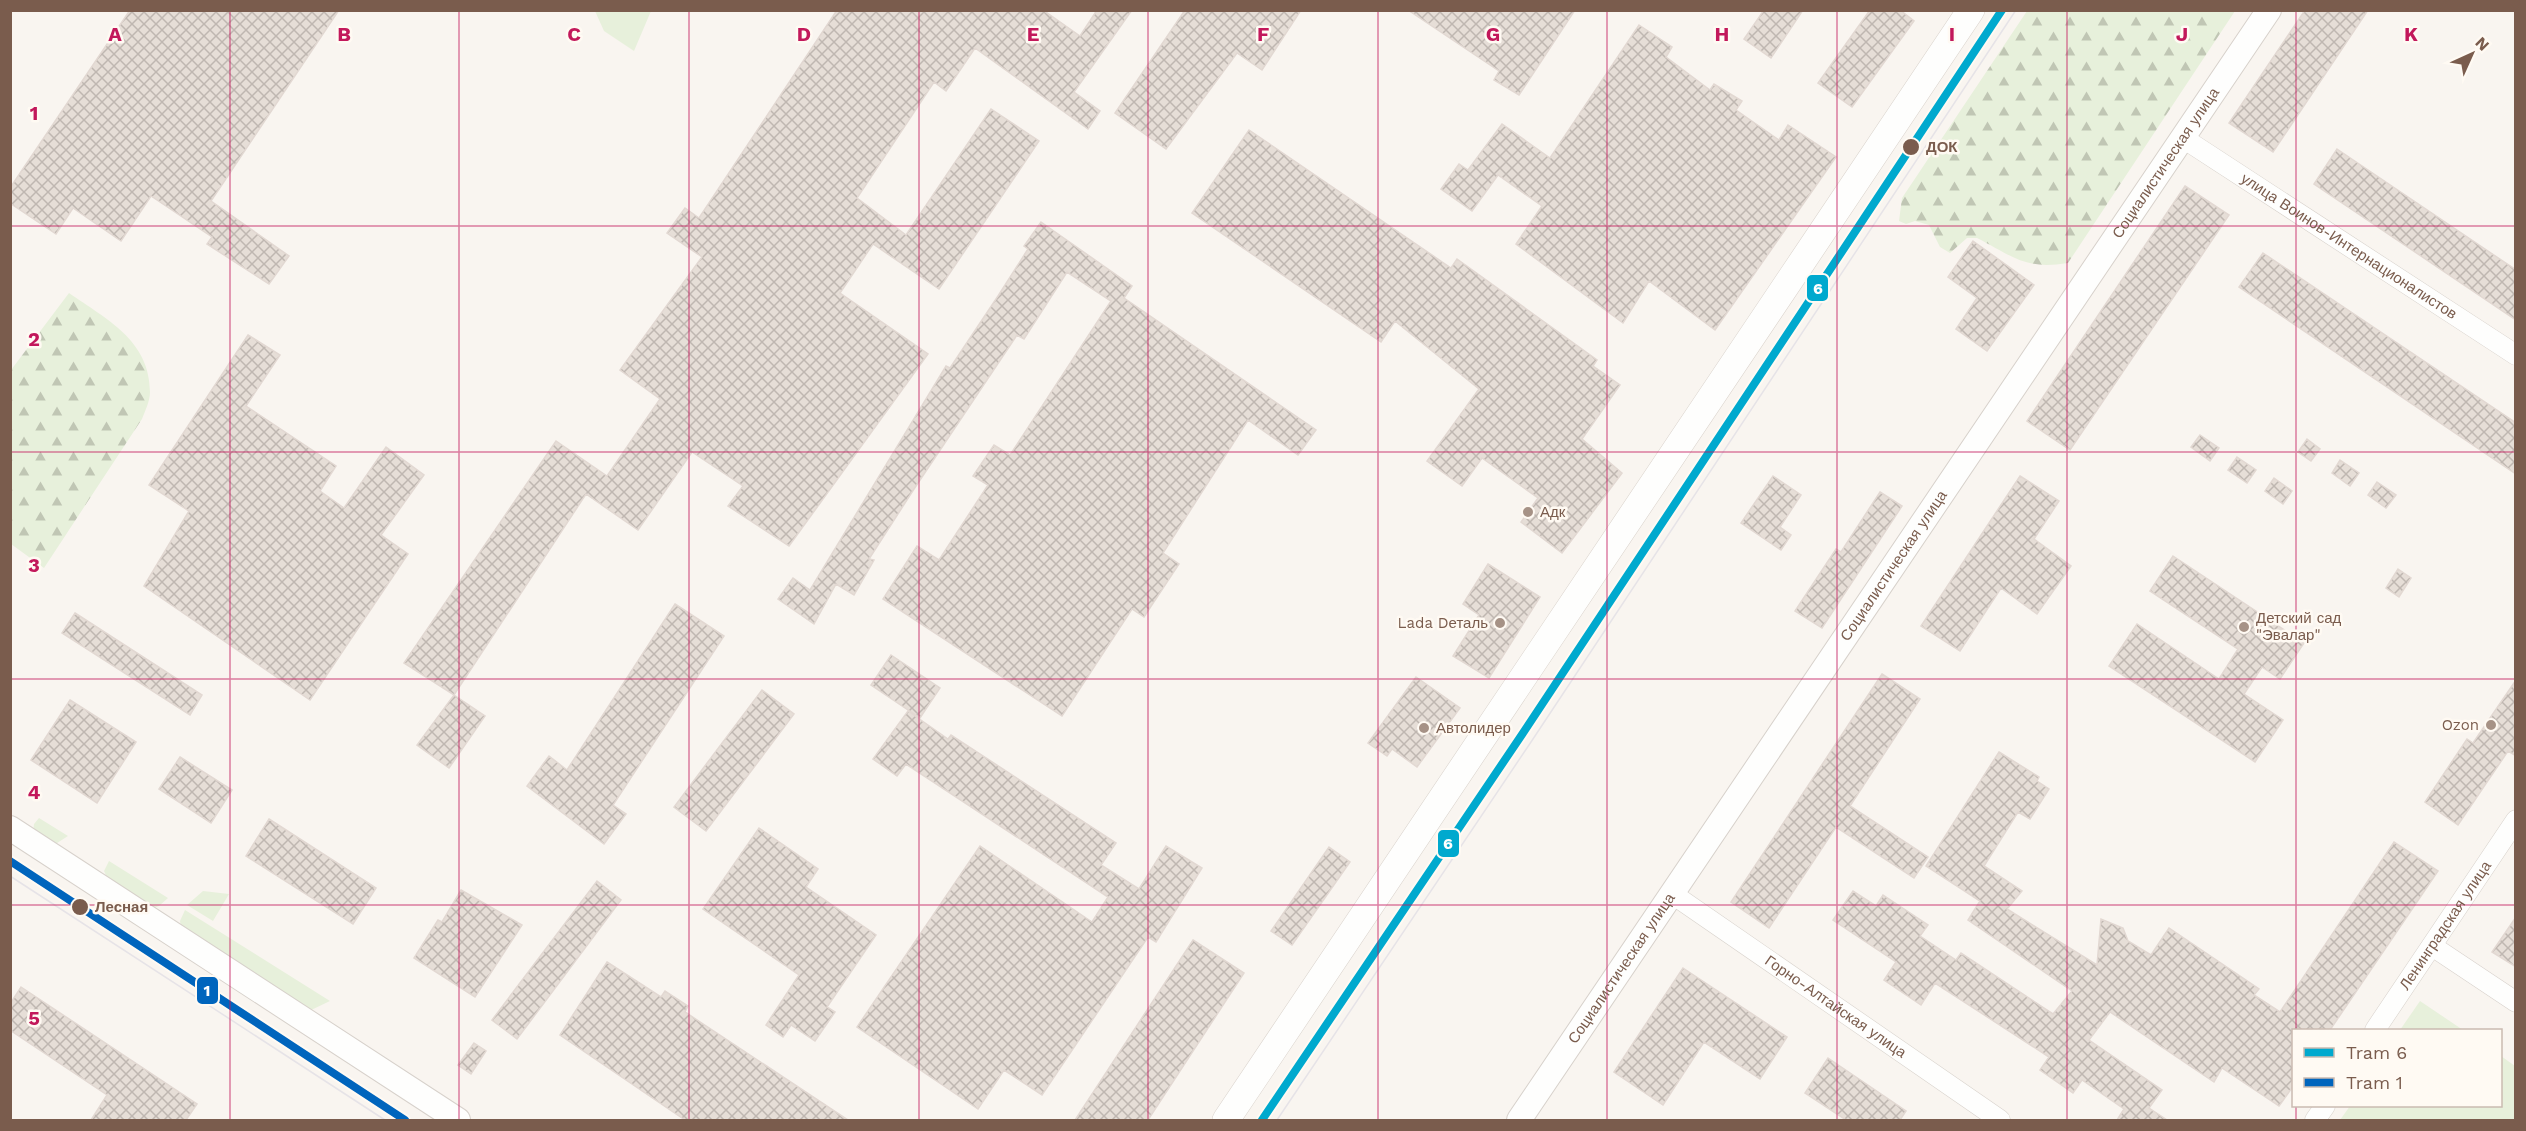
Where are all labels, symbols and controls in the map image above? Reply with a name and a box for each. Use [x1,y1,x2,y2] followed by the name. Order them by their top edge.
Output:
[108,22,122,46] text: A
[337,22,351,46] text: B
[567,22,581,46] text: C
[797,22,811,46] text: D
[1027,22,1039,46] text: E
[1257,22,1269,46] text: F
[1486,22,1500,46] text: G
[1715,22,1729,46] text: H
[1949,22,1955,46] text: I
[2176,22,2188,46] text: J
[2404,22,2418,46] text: K
[2442,24,2502,84] north arrow
[2471,33,2493,55] text: N
[2108,84,2223,242] street label: Социалистическая улица
[30,101,38,125] text: 1
[1901,137,1921,157] marker: ДОК
[1926,138,1958,156] place label: ДОК
[2238,169,2460,323] street label: улица Воинов-Интернационалистов
[1806,274,1829,302] line badge: 6
[1813,279,1823,298] text: 6
[28,327,40,351] text: 2
[1836,486,1951,644] street label: Социалистическая улица
[1540,503,1566,521] place label: Адк
[1521,505,1535,519] marker: Адк
[28,553,40,577] text: 3
[2256,609,2341,644] place label: Детский сад "Эвалар"
[1398,614,1488,632] place label: Lada Dеталь
[1493,616,1507,630] marker: Lada Dеталь
[2237,620,2251,634] marker: Детский сад "Эвалар"
[2442,716,2479,734] place label: Ozon
[2484,718,2498,732] marker: Ozon
[1436,719,1511,737] place label: Автолидер
[1417,721,1431,735] marker: Автолидер
[28,780,41,804] text: 4
[1437,829,1460,858] line badge: 6
[1443,834,1453,853] text: 6
[2396,857,2495,993] street label: Ленинградская улица
[1564,889,1679,1047] street label: Социалистическая улица
[70,897,90,917] marker: Лесная
[95,898,148,916] place label: Лесная
[1762,952,1910,1062] street label: Горно-Алтайская улица
[196,976,219,1005] line badge: 1
[204,981,210,1000] text: 1
[28,1006,40,1030] text: 5
[2292,1029,2502,1107] legend
[2346,1042,2407,1063] text: Tram 6
[2346,1072,2403,1093] text: Tram 1

